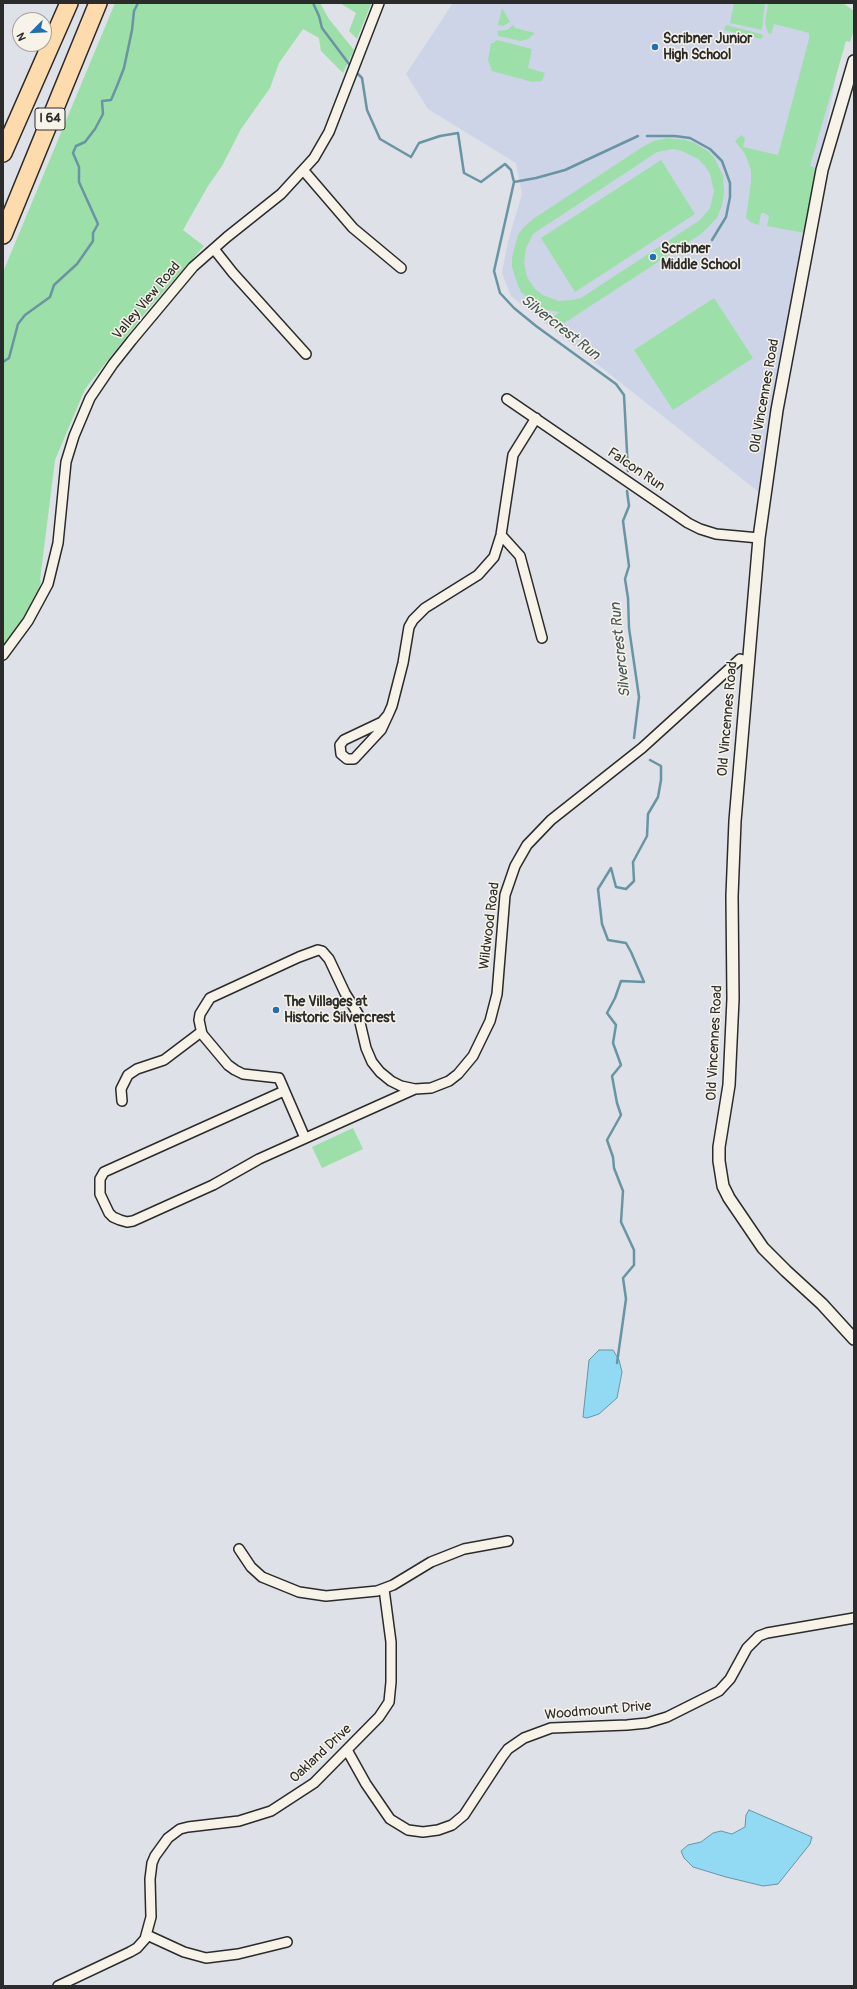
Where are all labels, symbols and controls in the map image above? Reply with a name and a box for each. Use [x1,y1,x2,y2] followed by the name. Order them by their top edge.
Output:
[12,12,52,52] north arrow
[14,31,29,43] text: N
[663,31,752,64] place label: Scribner Junior High School
[650,42,660,52] marker: Scribner Junior High School
[35,108,65,130] road number: I 64
[661,241,741,274] place label: Scribner Middle School
[648,252,658,262] marker: Scribner Middle School
[109,259,185,343] street label: Valley View Road
[517,292,603,364] water label: Silvercrest Run
[747,338,783,454] street label: Old Vincennes Road
[604,445,668,495] street label: Falcon Run
[607,602,635,698] water label: Silvercrest Run
[715,661,741,777] street label: Old Vincennes Road
[476,881,504,971] street label: Wildwood Road
[704,985,726,1101] street label: Old Vincennes Road
[284,994,395,1026] place label: The Villages at Historic Silvercrest
[271,1005,281,1015] marker: The Villages at Historic Silvercrest
[544,1698,652,1724] street label: Woodmount Drive
[287,1721,355,1787] street label: Oakland Drive

